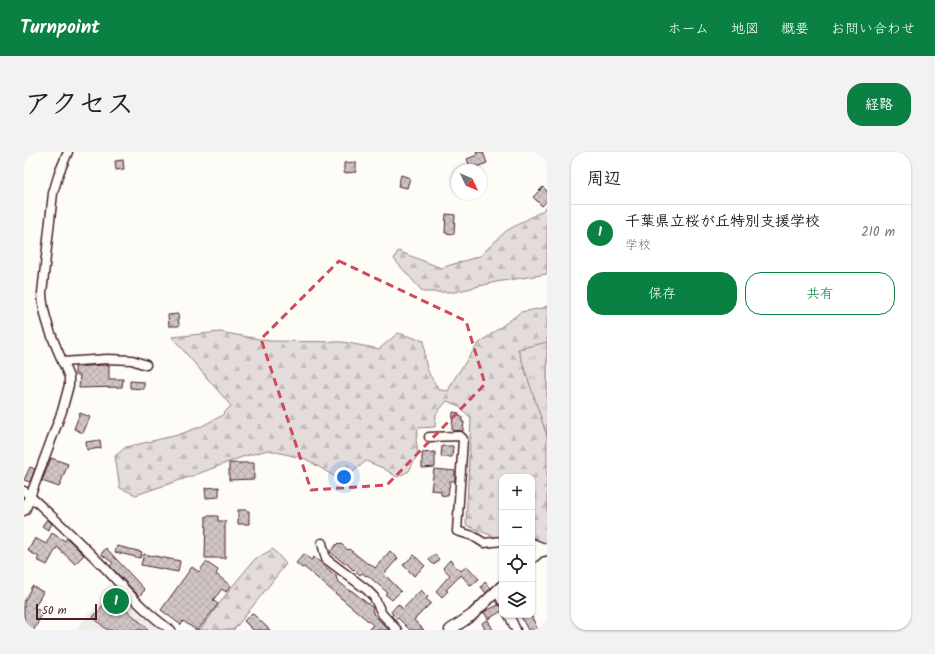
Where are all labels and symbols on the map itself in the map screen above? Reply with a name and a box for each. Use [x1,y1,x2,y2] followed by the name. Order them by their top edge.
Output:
[451,164,487,200] north arrow
[334,467,354,487] your location
[103,586,129,616] pin: 1
[36,602,97,621] scale bar

